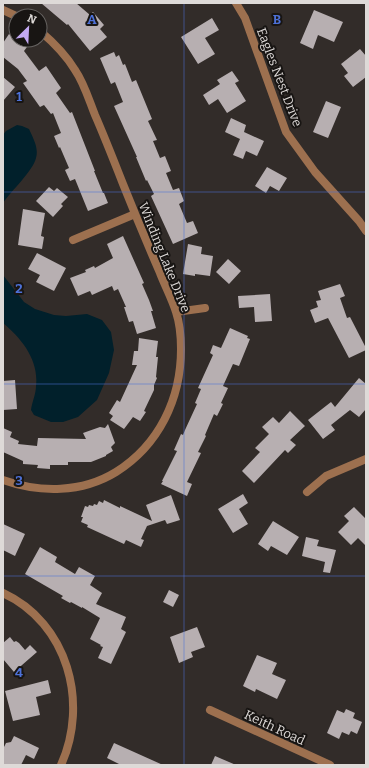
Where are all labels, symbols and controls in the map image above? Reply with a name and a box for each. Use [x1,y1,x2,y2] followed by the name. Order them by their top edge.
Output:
[8,8,48,48] north arrow
[25,12,39,27] text: N
[87,12,97,27] text: A
[273,12,281,27] text: B
[254,26,305,129] street label: Eagles Nest Drive
[16,89,22,104] text: 1
[136,200,193,314] street label: Winding Lake Drive
[15,281,23,296] text: 2
[15,473,23,488] text: 3
[15,665,23,680] text: 4
[242,707,308,748] street label: Keith Road

